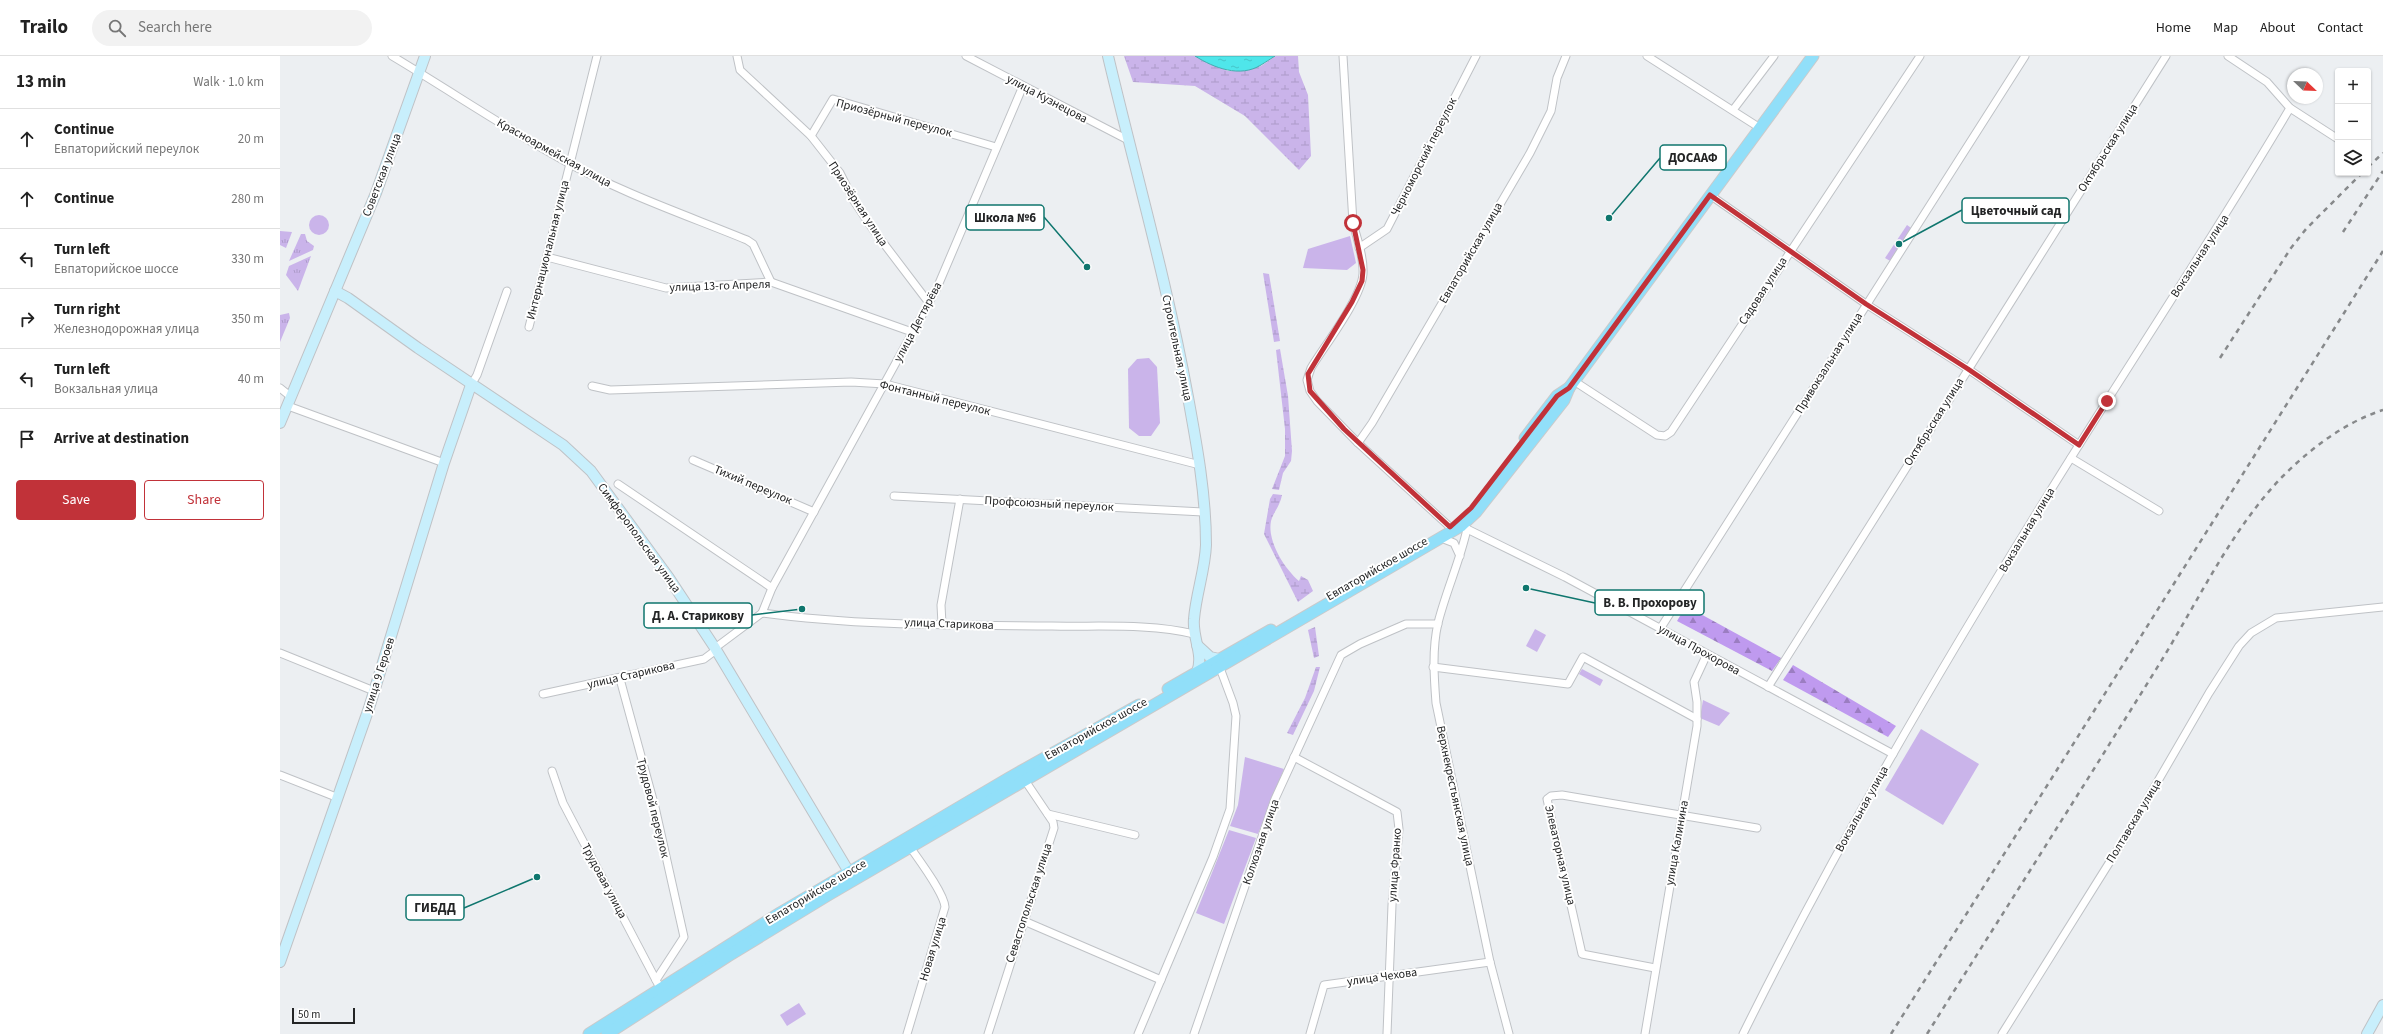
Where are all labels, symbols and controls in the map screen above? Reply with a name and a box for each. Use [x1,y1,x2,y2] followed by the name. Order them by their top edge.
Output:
[92,10,372,46] search box
[20,14,68,41] text: Trailo
[106,17,128,39] icon: search
[138,17,212,38] text: Search here
[2156,18,2191,38] text: Home
[2213,18,2238,38] text: Map
[2260,18,2295,38] text: About
[2317,18,2363,38] text: Contact
[2287,68,2323,104] north arrow
[2335,68,2371,176] map controls
[2335,68,2371,104] button: +
[16,70,66,94] text: 13 min
[1003,70,1091,128] street label: улица Кузнецова
[193,73,264,91] text: Walk · 1.0 km
[834,94,954,142] street label: Приозёрный переулок
[1387,95,1461,219] street label: Черноморский переулок
[2074,100,2142,196] street label: Октябрьская улица
[2335,104,2371,140] button: −
[494,114,614,192] street label: Красноармейская улица
[54,119,114,140] text: Continue
[16,128,38,150] icon: ahead
[238,130,264,148] text: 20 m
[358,131,406,219] street label: Советская улица
[54,140,199,158] text: Евпаторийский переулок
[2335,140,2371,176] button: layers
[1660,145,1726,170] callout: ДОСААФ
[1668,149,1718,167] text: ДОСААФ
[824,158,892,250] street label: Приозёрная улица
[522,178,574,322] street label: Интернациональная улица
[16,188,38,210] icon: ahead
[54,188,114,209] text: Continue
[231,190,264,208] text: 280 m
[1962,198,2069,223] callout: Цветочный сад
[1435,199,1507,307] street label: Евпаторийская улица
[1971,202,2062,220] text: Цветочный сад
[966,205,1044,230] callout: Школа №6
[974,209,1036,227] text: Школа №6
[2167,211,2233,301] street label: Вокзальная улица
[1344,214,1362,232] route start
[54,239,110,260] text: Turn left
[16,248,38,270] icon: left
[231,250,264,268] text: 330 m
[1735,254,1791,328] street label: Садовая улица
[54,260,179,278] text: Евпаторийское шоссе
[669,276,771,296] street label: улица 13-го Апреля
[890,279,946,365] street label: улица Дегтярёва
[1157,293,1197,403] street label: Строительная улица
[54,299,120,320] text: Turn right
[16,308,38,330] icon: right
[1791,309,1867,417] street label: Привокзальная улица
[231,310,264,328] text: 350 m
[54,320,199,338] text: Железнодорожная улица
[54,359,110,380] text: Turn left
[16,368,38,390] icon: left
[238,370,264,388] text: 40 m
[1900,374,1968,470] street label: Октябрьская улица
[878,376,992,420] street label: Фонтанный переулок
[54,380,158,398] text: Вокзальная улица
[2098,392,2116,410] route end
[16,428,38,450] icon: arrive
[54,428,189,449] text: Arrive at destination
[711,461,795,509] street label: Тихий переулок
[16,480,136,520] button: Save
[144,480,264,520] button: Share
[593,480,685,596] street label: Симферопольская улица
[1995,484,2059,576] street label: Вокзальная улица
[984,492,1114,516] street label: Профсоюзный переулок
[1323,533,1431,605] street label: Евпаторийское шоссе
[1595,590,1704,615] callout: В. В. Прохорову
[1603,594,1697,612] text: В. В. Прохорову
[644,603,752,628] callout: Д. А. Старикову
[652,607,744,625] text: Д. А. Старикову
[904,614,994,634] street label: улица Старикова
[1655,620,1743,680] street label: улица Прохорова
[359,635,399,715] street label: улица 9 Героев
[585,657,677,693] street label: улица Старикова
[1042,694,1150,764] street label: Евпаторийское шоссе
[1432,724,1478,868] street label: Верхнекрестьянская улица
[632,756,674,860] street label: Трудовой переулок
[1831,763,1893,855] street label: Вокзальная улица
[2102,776,2166,866] street label: Полтавская улица
[1238,797,1284,887] street label: Колхозная улица
[1661,799,1693,887] street label: улица Калинина
[1540,803,1580,907] street label: Элеваторная улица
[1384,827,1406,903] street label: улица Франко
[577,840,631,922] street label: Трудовая улица
[1002,841,1056,965] street label: Севастопольская улица
[762,855,870,929] street label: Евпаторийское шоссе
[406,895,464,920] callout: ГИБДД
[414,899,456,917] text: ГИБДД
[915,915,951,983] street label: Новая улица
[1346,964,1418,990] street label: улица Чехова
[292,1006,355,1025] scale bar
[298,1007,320,1022] text: 50 m

